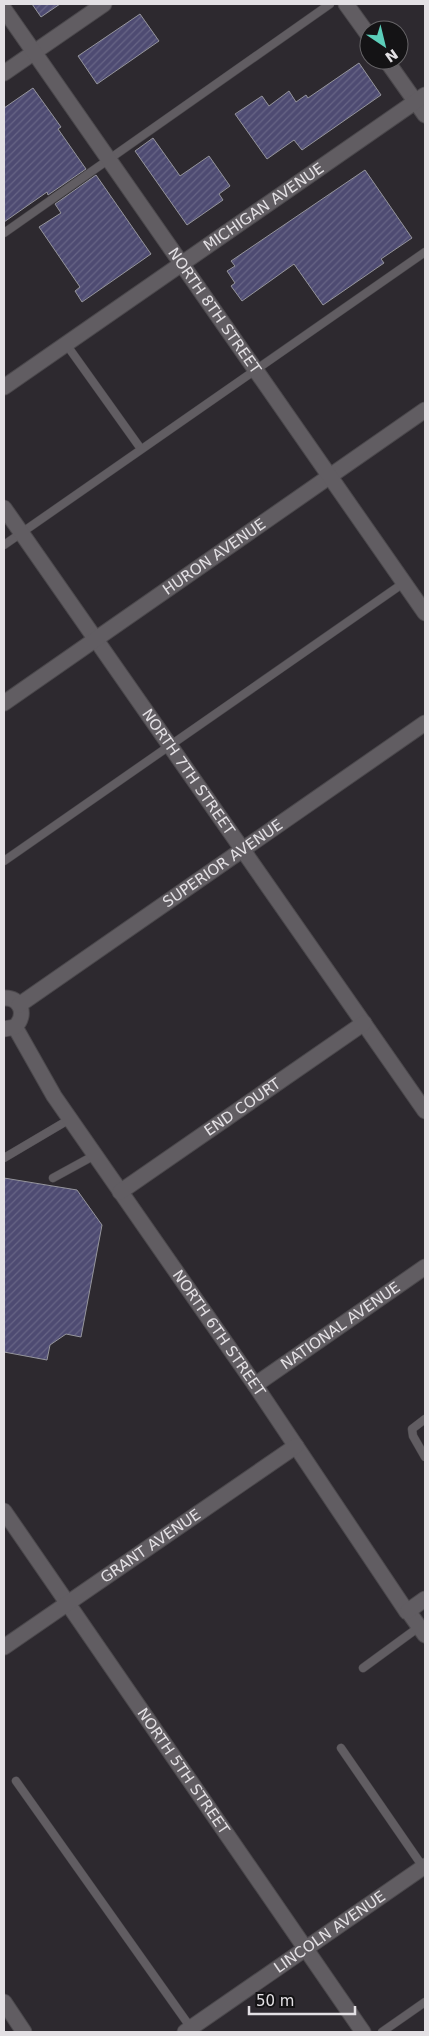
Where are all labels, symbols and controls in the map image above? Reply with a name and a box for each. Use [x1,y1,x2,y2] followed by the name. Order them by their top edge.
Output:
[359,20,409,70] north arrow
[382,46,401,66] text: N
[200,159,327,255] street label: MICHIGAN AVENUE
[164,244,265,378] street label: NORTH 8TH STREET
[159,515,269,599] street label: HURON AVENUE
[138,705,239,839] street label: NORTH 7TH STREET
[159,816,286,911] street label: SUPERIOR AVENUE
[201,1074,285,1140] street label: END COURT
[169,1266,269,1400] street label: NORTH 6TH STREET
[277,1278,404,1373] street label: NATIONAL AVENUE
[97,1505,204,1587] street label: GRANT AVENUE
[133,1704,234,1839] street label: NORTH 5TH STREET
[271,1887,389,1977] street label: LINCOLN AVENUE
[249,1984,355,2016] scale bar
[256,1992,294,2010] text: 50 m

